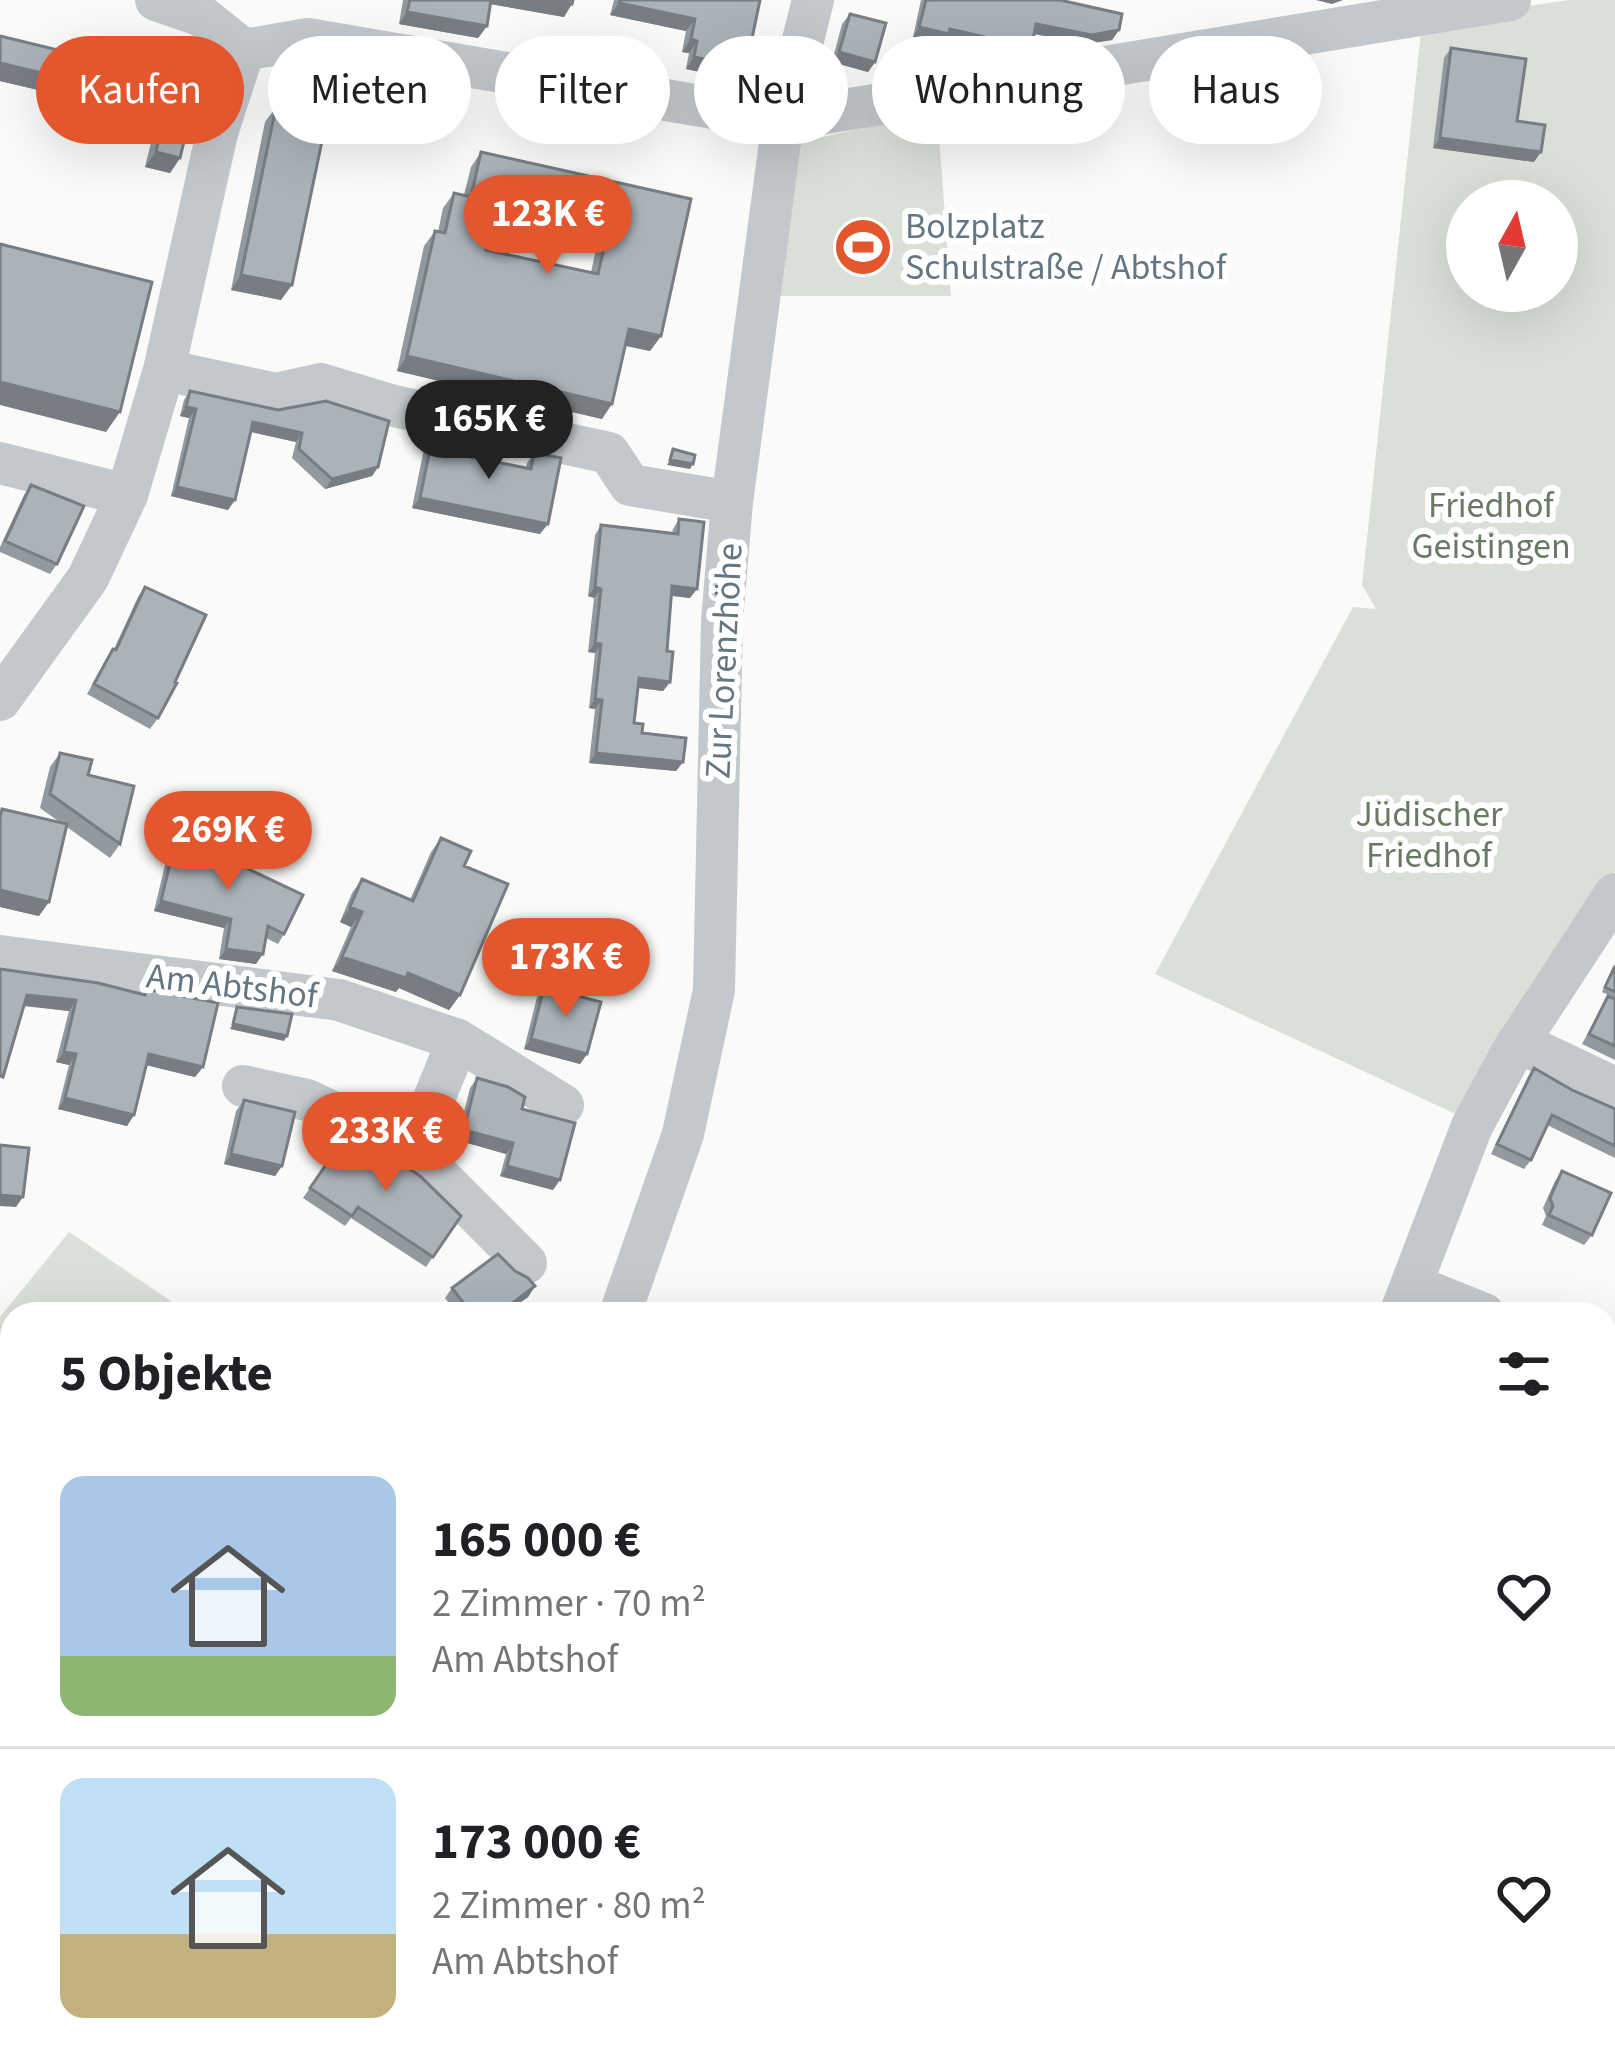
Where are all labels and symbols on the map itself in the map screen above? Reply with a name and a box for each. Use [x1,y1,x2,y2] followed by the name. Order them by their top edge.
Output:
[450,175,646,277] pin: 123K €
[1446,180,1578,312] north arrow
[905,201,1228,293] place label: Bolzplatz Schulstraße / Abtshof
[832,216,894,278] sports icon: Bolzplatz Schulstraße / Abtshof
[391,380,587,482] pin: 165K €
[1411,480,1571,572] park label: Friedhof Geistingen
[692,542,756,780] street label: Zur Lorenzhöhe
[1355,789,1503,881] park label: Jüdischer Friedhof
[130,791,326,893] pin: 269K €
[468,918,664,1020] pin: 173K €
[144,950,322,1022] street label: Am Abtshof
[288,1092,484,1194] pin: 233K €

